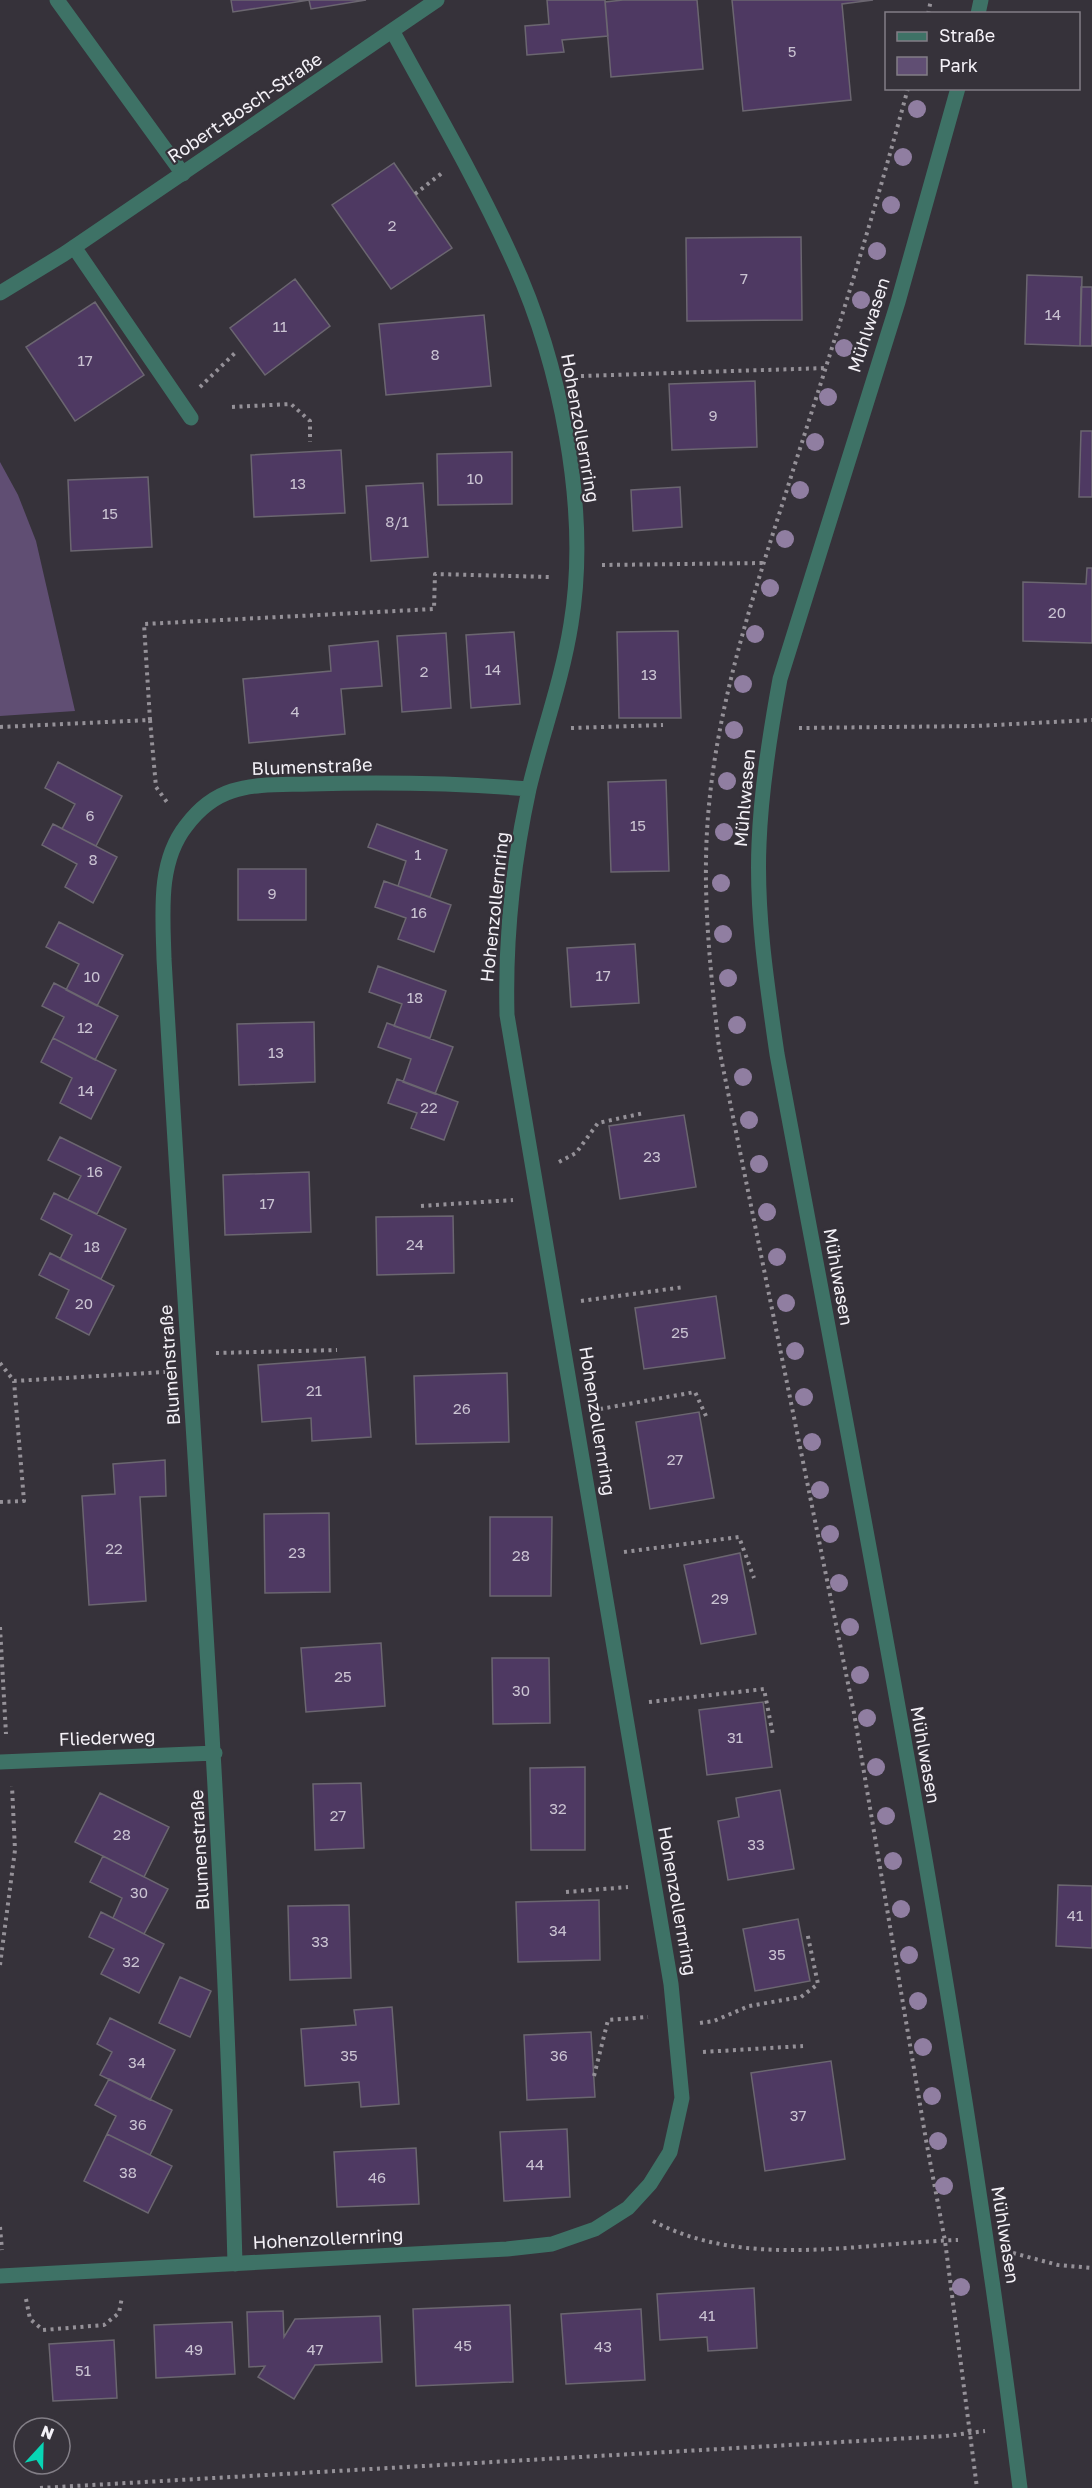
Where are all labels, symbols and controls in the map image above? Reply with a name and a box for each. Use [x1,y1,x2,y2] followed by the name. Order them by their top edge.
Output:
[885,12,1080,90] legend
[939,24,995,46] text: Straße
[788,42,796,60] house number: 5
[163,47,326,167] street label: Robert-Bosch-Straße
[939,54,978,76] text: Park
[388,216,396,234] house number: 2
[740,269,748,287] house number: 7
[842,274,894,375] street label: Mühlwasen
[1045,305,1061,323] house number: 14
[273,317,287,335] house number: 11
[430,345,440,363] house number: 8
[77,351,93,369] house number: 17
[557,352,605,504] street label: Hohenzollernring
[708,406,718,424] house number: 9
[467,469,483,487] house number: 10
[290,474,306,492] house number: 13
[102,504,118,522] house number: 15
[385,512,409,530] house number: 8/1
[1048,603,1066,621] house number: 20
[485,660,501,678] house number: 14
[420,662,428,680] house number: 2
[641,665,657,683] house number: 13
[290,702,300,720] house number: 4
[729,748,759,848] street label: Mühlwasen
[251,753,373,779] street label: Blumenstraße
[85,806,95,824] house number: 6
[630,816,646,834] house number: 15
[475,831,513,983] street label: Hohenzollernring
[414,845,422,863] house number: 1
[88,850,98,868] house number: 8
[267,884,277,902] house number: 9
[411,903,427,921] house number: 16
[595,966,611,984] house number: 17
[84,967,100,985] house number: 10
[407,988,423,1006] house number: 18
[77,1018,93,1036] house number: 12
[268,1043,284,1061] house number: 13
[78,1081,94,1099] house number: 14
[420,1098,438,1116] house number: 22
[643,1147,661,1165] house number: 23
[87,1162,103,1180] house number: 16
[259,1194,275,1212] house number: 17
[820,1226,858,1327] street label: Mühlwasen
[406,1235,424,1253] house number: 24
[84,1237,100,1255] house number: 18
[75,1294,93,1312] house number: 20
[154,1304,184,1426] street label: Blumenstraße
[671,1323,689,1341] house number: 25
[575,1345,621,1497] street label: Hohenzollernring
[306,1381,322,1399] house number: 21
[453,1399,471,1417] house number: 26
[667,1450,683,1468] house number: 27
[105,1539,123,1557] house number: 22
[288,1543,306,1561] house number: 23
[512,1546,530,1564] house number: 28
[711,1589,729,1607] house number: 29
[334,1667,352,1685] house number: 25
[512,1681,530,1699] house number: 30
[907,1704,945,1805] street label: Mühlwasen
[58,1724,156,1750] street label: Fliederweg
[727,1728,743,1746] house number: 31
[185,1789,213,1911] street label: Blumenstraße
[549,1799,567,1817] house number: 32
[330,1806,346,1824] house number: 27
[113,1825,131,1843] house number: 28
[654,1825,702,1977] street label: Hohenzollernring
[747,1835,765,1853] house number: 33
[130,1883,148,1901] house number: 30
[1067,1906,1083,1924] house number: 41
[549,1921,567,1939] house number: 34
[311,1932,329,1950] house number: 33
[768,1945,786,1963] house number: 35
[122,1952,140,1970] house number: 32
[340,2046,358,2064] house number: 35
[550,2046,568,2064] house number: 36
[128,2053,146,2071] house number: 34
[790,2106,806,2124] house number: 37
[129,2115,147,2133] house number: 36
[526,2155,544,2173] house number: 44
[119,2163,137,2181] house number: 38
[368,2168,386,2186] house number: 46
[987,2184,1025,2285] street label: Mühlwasen
[252,2223,404,2253] street label: Hohenzollernring
[699,2306,715,2324] house number: 41
[454,2336,472,2354] house number: 45
[594,2337,612,2355] house number: 43
[185,2340,203,2358] house number: 49
[306,2340,324,2358] house number: 47
[75,2361,91,2379] house number: 51
[12,2416,72,2476] north arrow
[38,2421,57,2444] text: N

